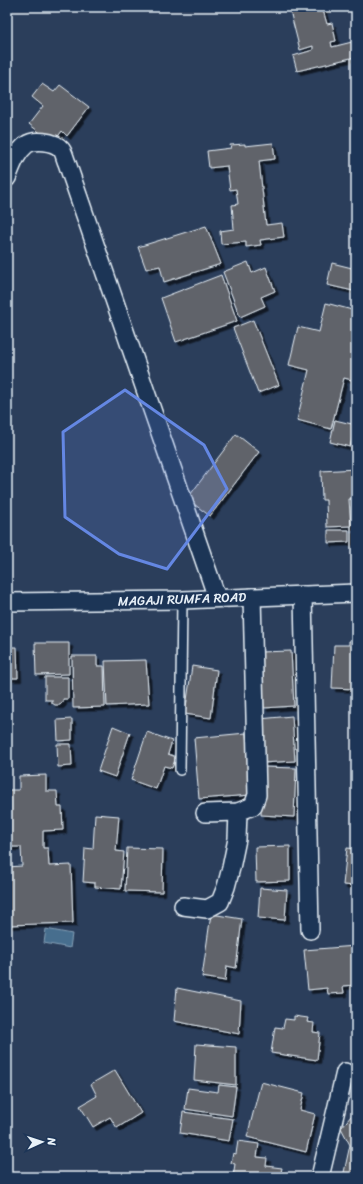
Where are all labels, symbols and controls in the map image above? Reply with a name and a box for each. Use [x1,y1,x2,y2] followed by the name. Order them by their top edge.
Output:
[117,585,247,613] street label: MAGAJI RUMFA ROAD
[22,1122,62,1162] north arrow
[42,1136,61,1146] text: N

